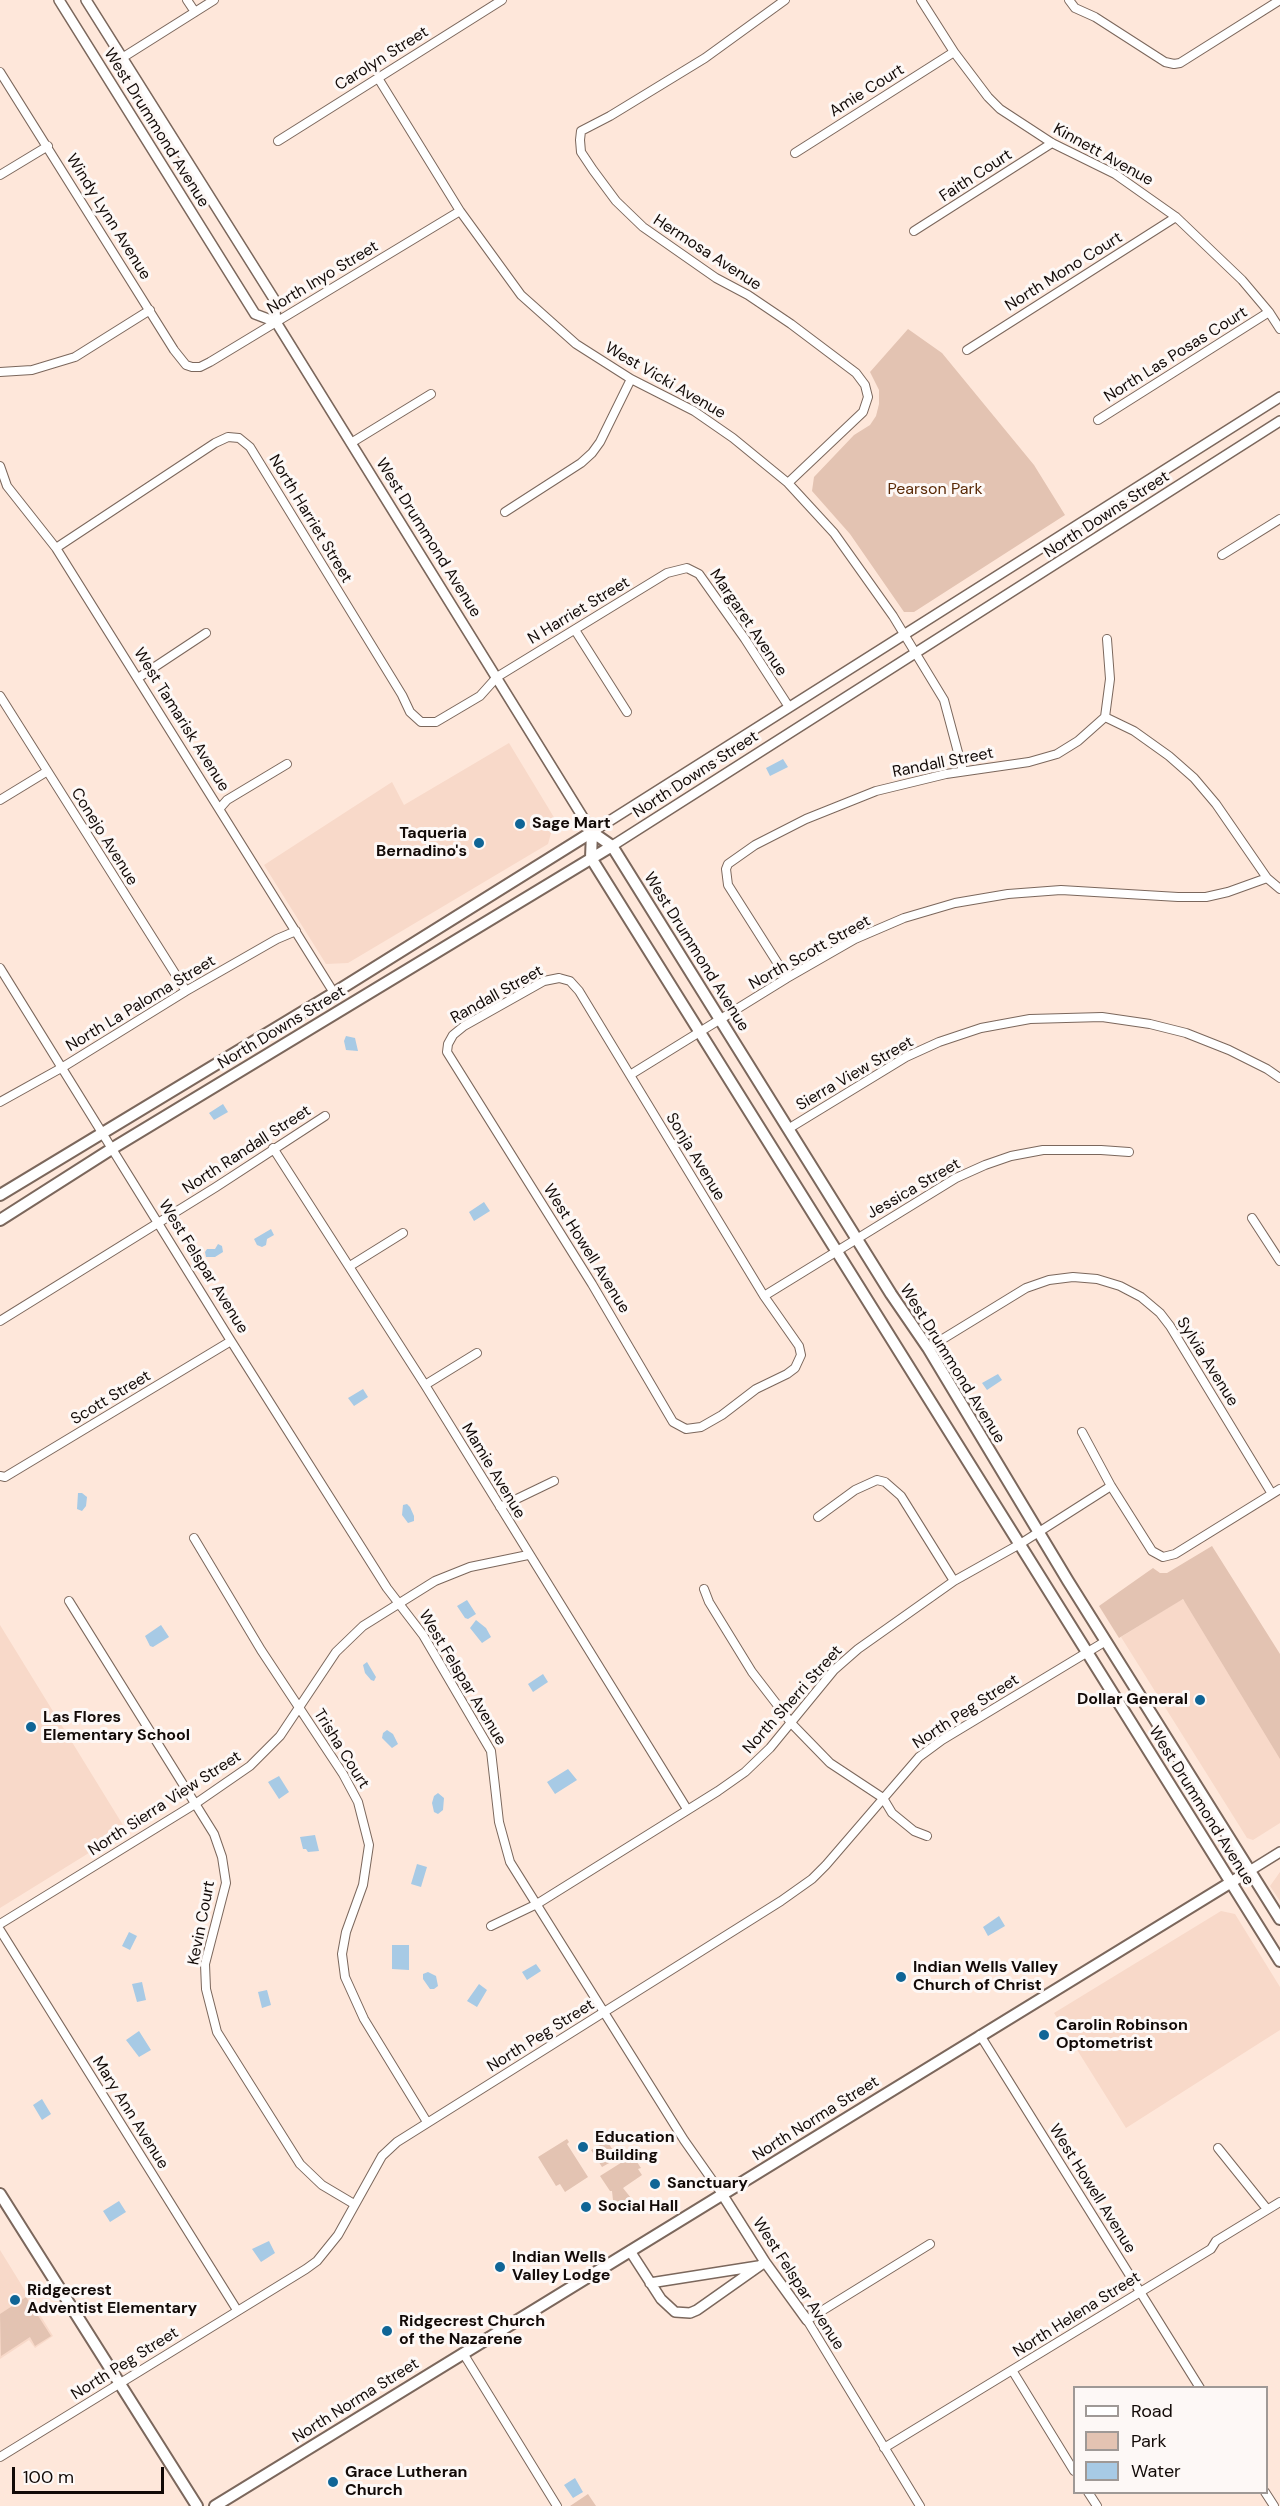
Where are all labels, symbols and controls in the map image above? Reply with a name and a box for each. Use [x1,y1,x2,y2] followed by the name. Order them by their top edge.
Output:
[332,23,432,95] street label: Carolyn Street
[99,45,213,211] street label: West Drummond Avenue
[826,61,908,121] street label: Amie Court
[1050,120,1156,190] street label: Kinnett Avenue
[936,145,1016,207] street label: Faith Court
[61,150,155,284] street label: Windy Lynn Avenue
[649,211,765,295] street label: Hermosa Avenue
[1002,228,1126,316] street label: North Mono Court
[264,237,382,319] street label: North Inyo Street
[1101,303,1251,407] street label: North Las Posas Court
[601,339,729,423] street label: West Vicki Avenue
[264,451,356,587] street label: North Harriet Street
[371,455,485,621] street label: West Drummond Avenue
[1041,467,1173,563] street label: North Downs Street
[887,480,983,500] park label: Pearson Park
[705,566,791,680] street label: Margaret Avenue
[525,573,633,649] street label: N Harriet Street
[129,645,233,795] street label: West Tamarisk Avenue
[630,727,762,823] street label: North Downs Street
[891,744,995,782] street label: Randall Street
[66,785,142,889] street label: Conejo Avenue
[532,814,611,834] place label: Sage Mart
[513,817,527,831] marker: Sage Mart
[376,824,467,862] place label: Taqueria Bernadino's
[472,836,486,850] marker: Taqueria Bernadino's
[639,869,753,1035] street label: West Drummond Avenue
[746,912,874,994] street label: North Scott Street
[63,952,219,1056] street label: North La Paloma Street
[447,962,547,1028] street label: Randall Street
[215,982,349,1074] street label: North Downs Street
[793,1033,917,1115] street label: Sierra View Street
[179,1101,315,1199] street label: North Randall Street
[661,1110,729,1204] street label: Sonja Avenue
[864,1155,964,1223] street label: Jessica Street
[538,1181,634,1317] street label: West Howell Avenue
[154,1197,252,1337] street label: West Felspar Avenue
[895,1281,1009,1447] street label: West Drummond Avenue
[1172,1314,1242,1410] street label: Sylvia Avenue
[68,1367,154,1429] street label: Scott Street
[457,1420,529,1522] street label: Mamie Avenue
[414,1607,510,1749] street label: West Felspar Avenue
[739,1642,847,1758] street label: North Sherri Street
[909,1671,1023,1753] street label: North Peg Street
[1077,1690,1188,1710] place label: Dollar General
[1193,1693,1207,1707] marker: Dollar General
[309,1706,373,1792] street label: Trisha Court
[43,1708,190,1746] place label: Las Flores Elementary School
[24,1720,38,1734] marker: Las Flores Elementary School
[1144,1723,1258,1889] street label: West Drummond Avenue
[85,1747,245,1861] street label: North Sierra View Street
[184,1879,220,1967] street label: Kevin Court
[913,1958,1058,1996] place label: Indian Wells Valley Church of Christ
[894,1970,908,1984] marker: Indian Wells Valley Church of Christ
[484,1995,598,2077] street label: North Peg Street
[1056,2016,1188,2054] place label: Carolin Robinson Optometrist
[1037,2028,1051,2042] marker: Carolin Robinson Optometrist
[88,2053,172,2173] street label: Mary Ann Avenue
[749,2072,883,2166] street label: North Norma Street
[1044,2121,1140,2257] street label: West Howell Avenue
[595,2128,675,2166] place label: Education Building
[576,2140,590,2154] marker: Education Building
[667,2174,748,2194] place label: Sanctuary
[648,2177,662,2191] marker: Sanctuary
[598,2197,678,2217] place label: Social Hall
[579,2200,593,2214] marker: Social Hall
[748,2214,848,2354] street label: West Felspar Avenue
[512,2248,611,2286] place label: Indian Wells Valley Lodge
[493,2260,507,2274] marker: Indian Wells Valley Lodge
[1010,2268,1144,2362] street label: North Helena Street
[27,2281,197,2319] place label: Ridgecrest Adventist Elementary
[8,2293,22,2307] marker: Ridgecrest Adventist Elementary
[399,2312,545,2350] place label: Ridgecrest Church of the Nazarene
[68,2323,182,2405] street label: North Peg Street
[380,2324,394,2338] marker: Ridgecrest Church of the Nazarene
[289,2354,423,2448] street label: North Norma Street
[1073,2386,1268,2494] legend
[1131,2399,1173,2423] text: Road
[1131,2429,1167,2453] text: Park
[15,2455,166,2493] scale bar
[1131,2459,1181,2483] text: Water
[345,2463,467,2501] place label: Grace Lutheran Church
[23,2465,74,2489] text: 100 m
[326,2475,340,2489] marker: Grace Lutheran Church

